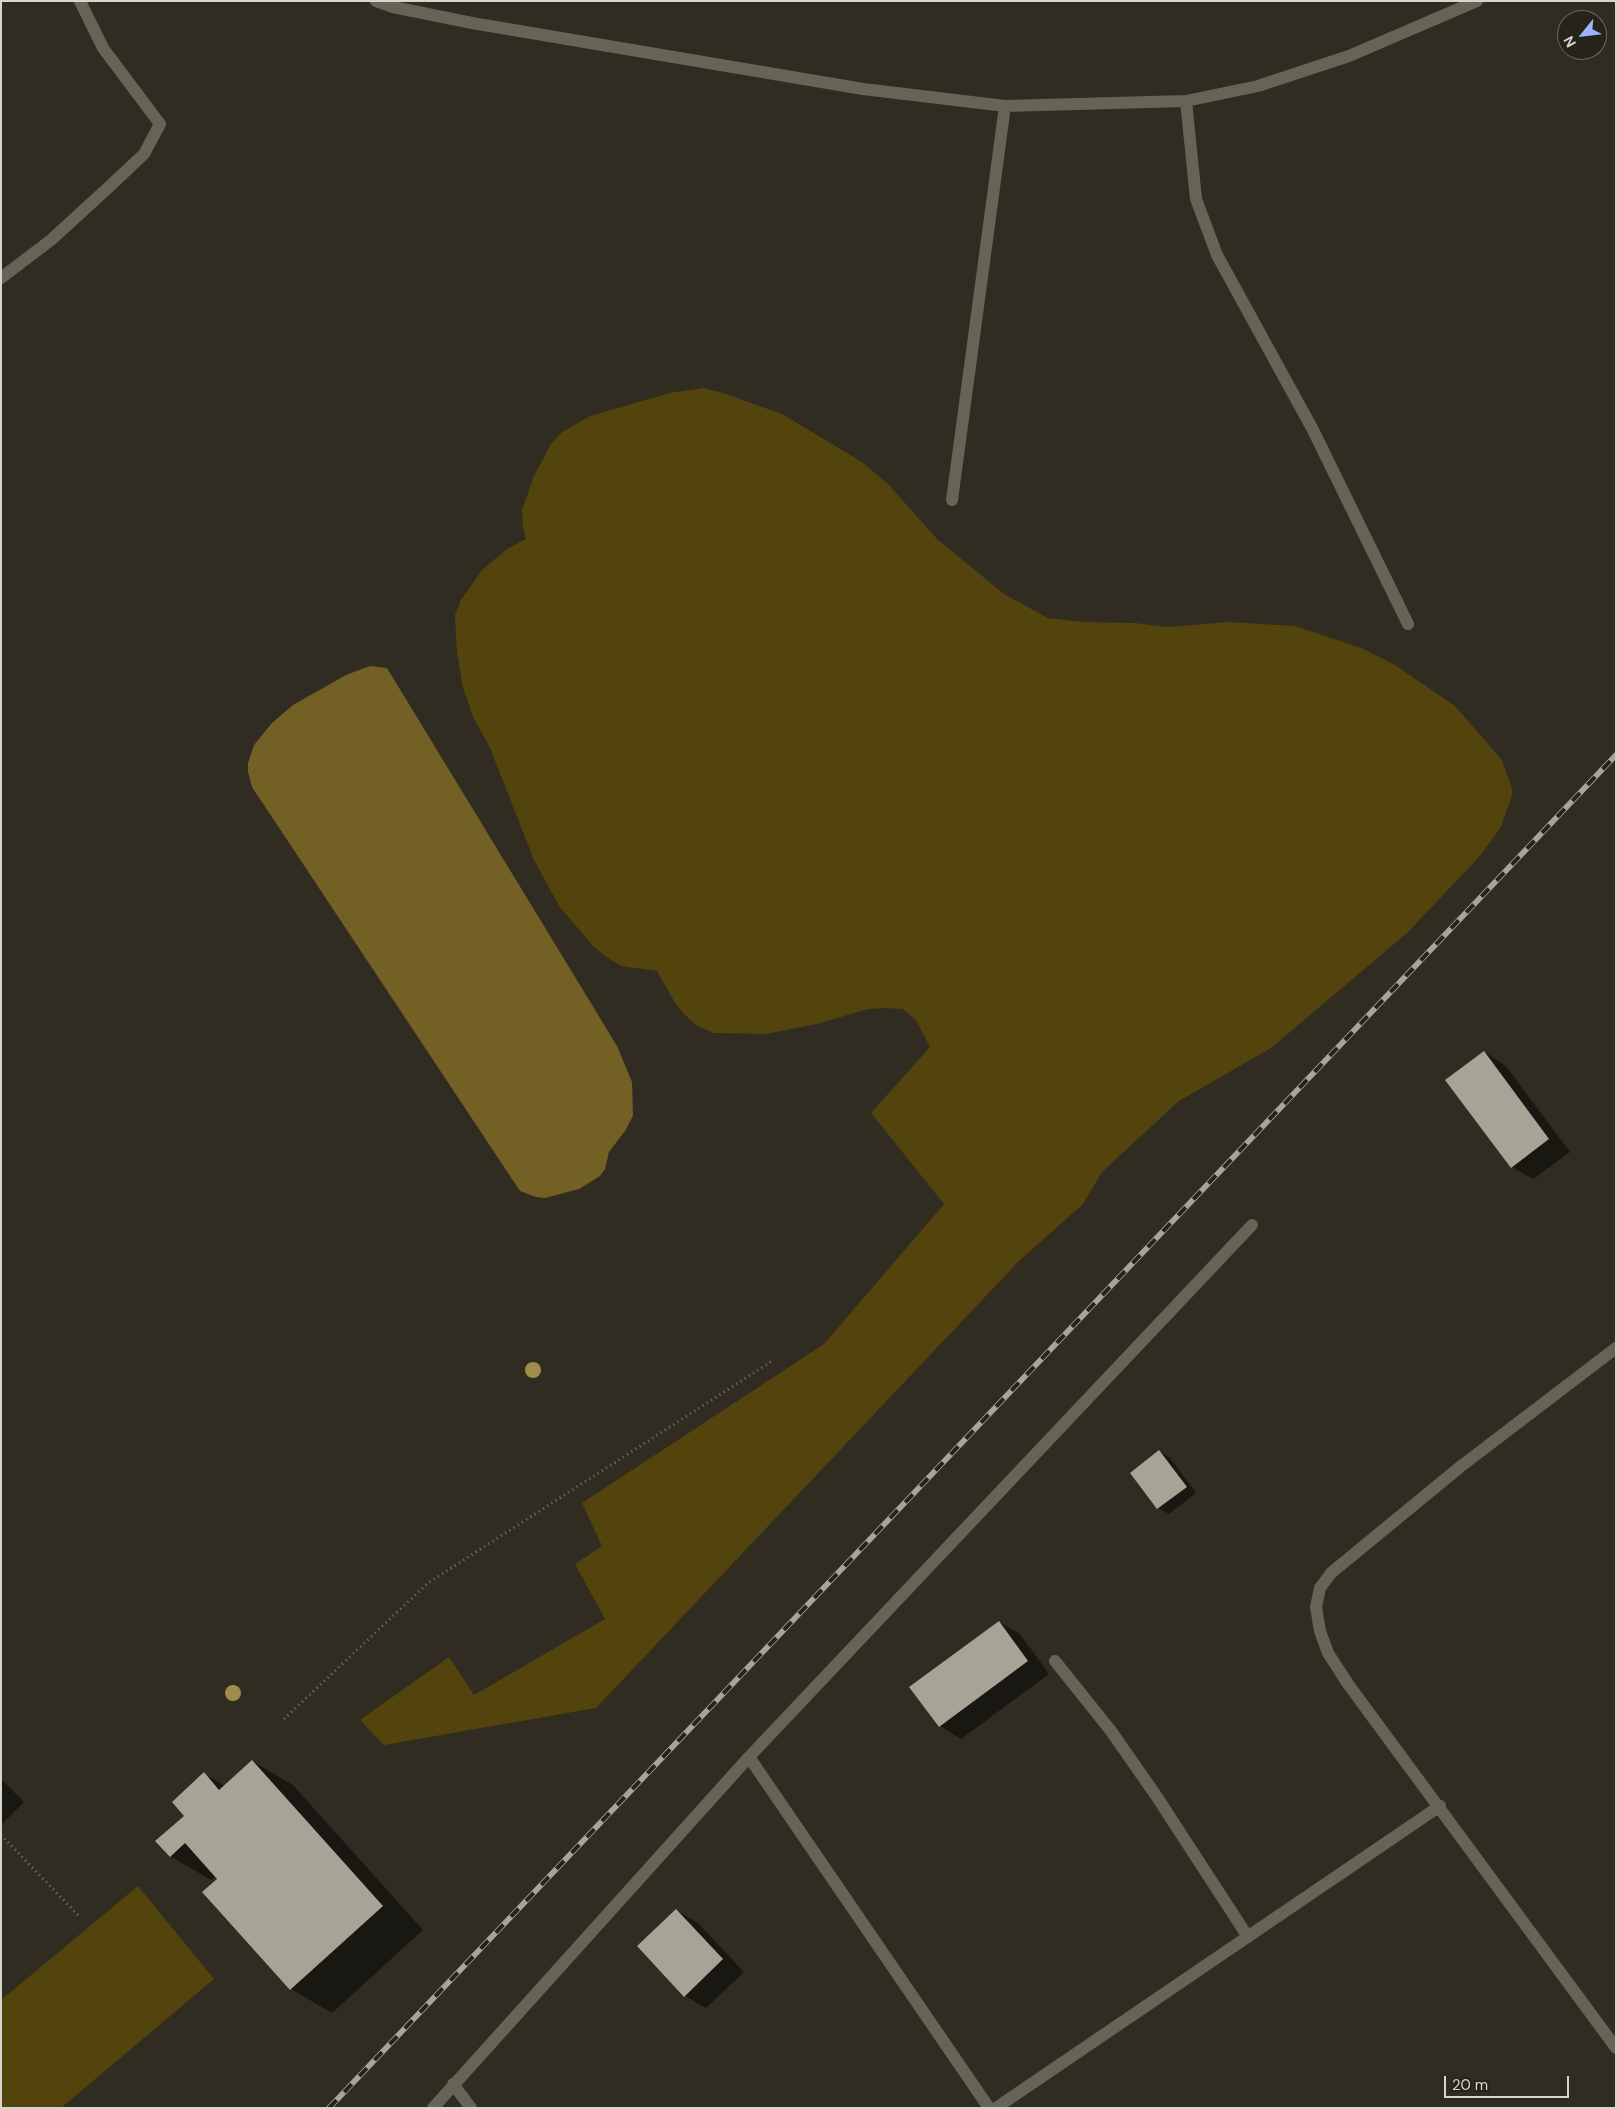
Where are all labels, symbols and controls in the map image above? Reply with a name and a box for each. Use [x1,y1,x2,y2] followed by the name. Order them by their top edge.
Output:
[1557,10,1607,60] north arrow
[1559,33,1580,51] text: N
[1447,2066,1572,2098] scale bar
[1452,2075,1488,2095] text: 20 m

